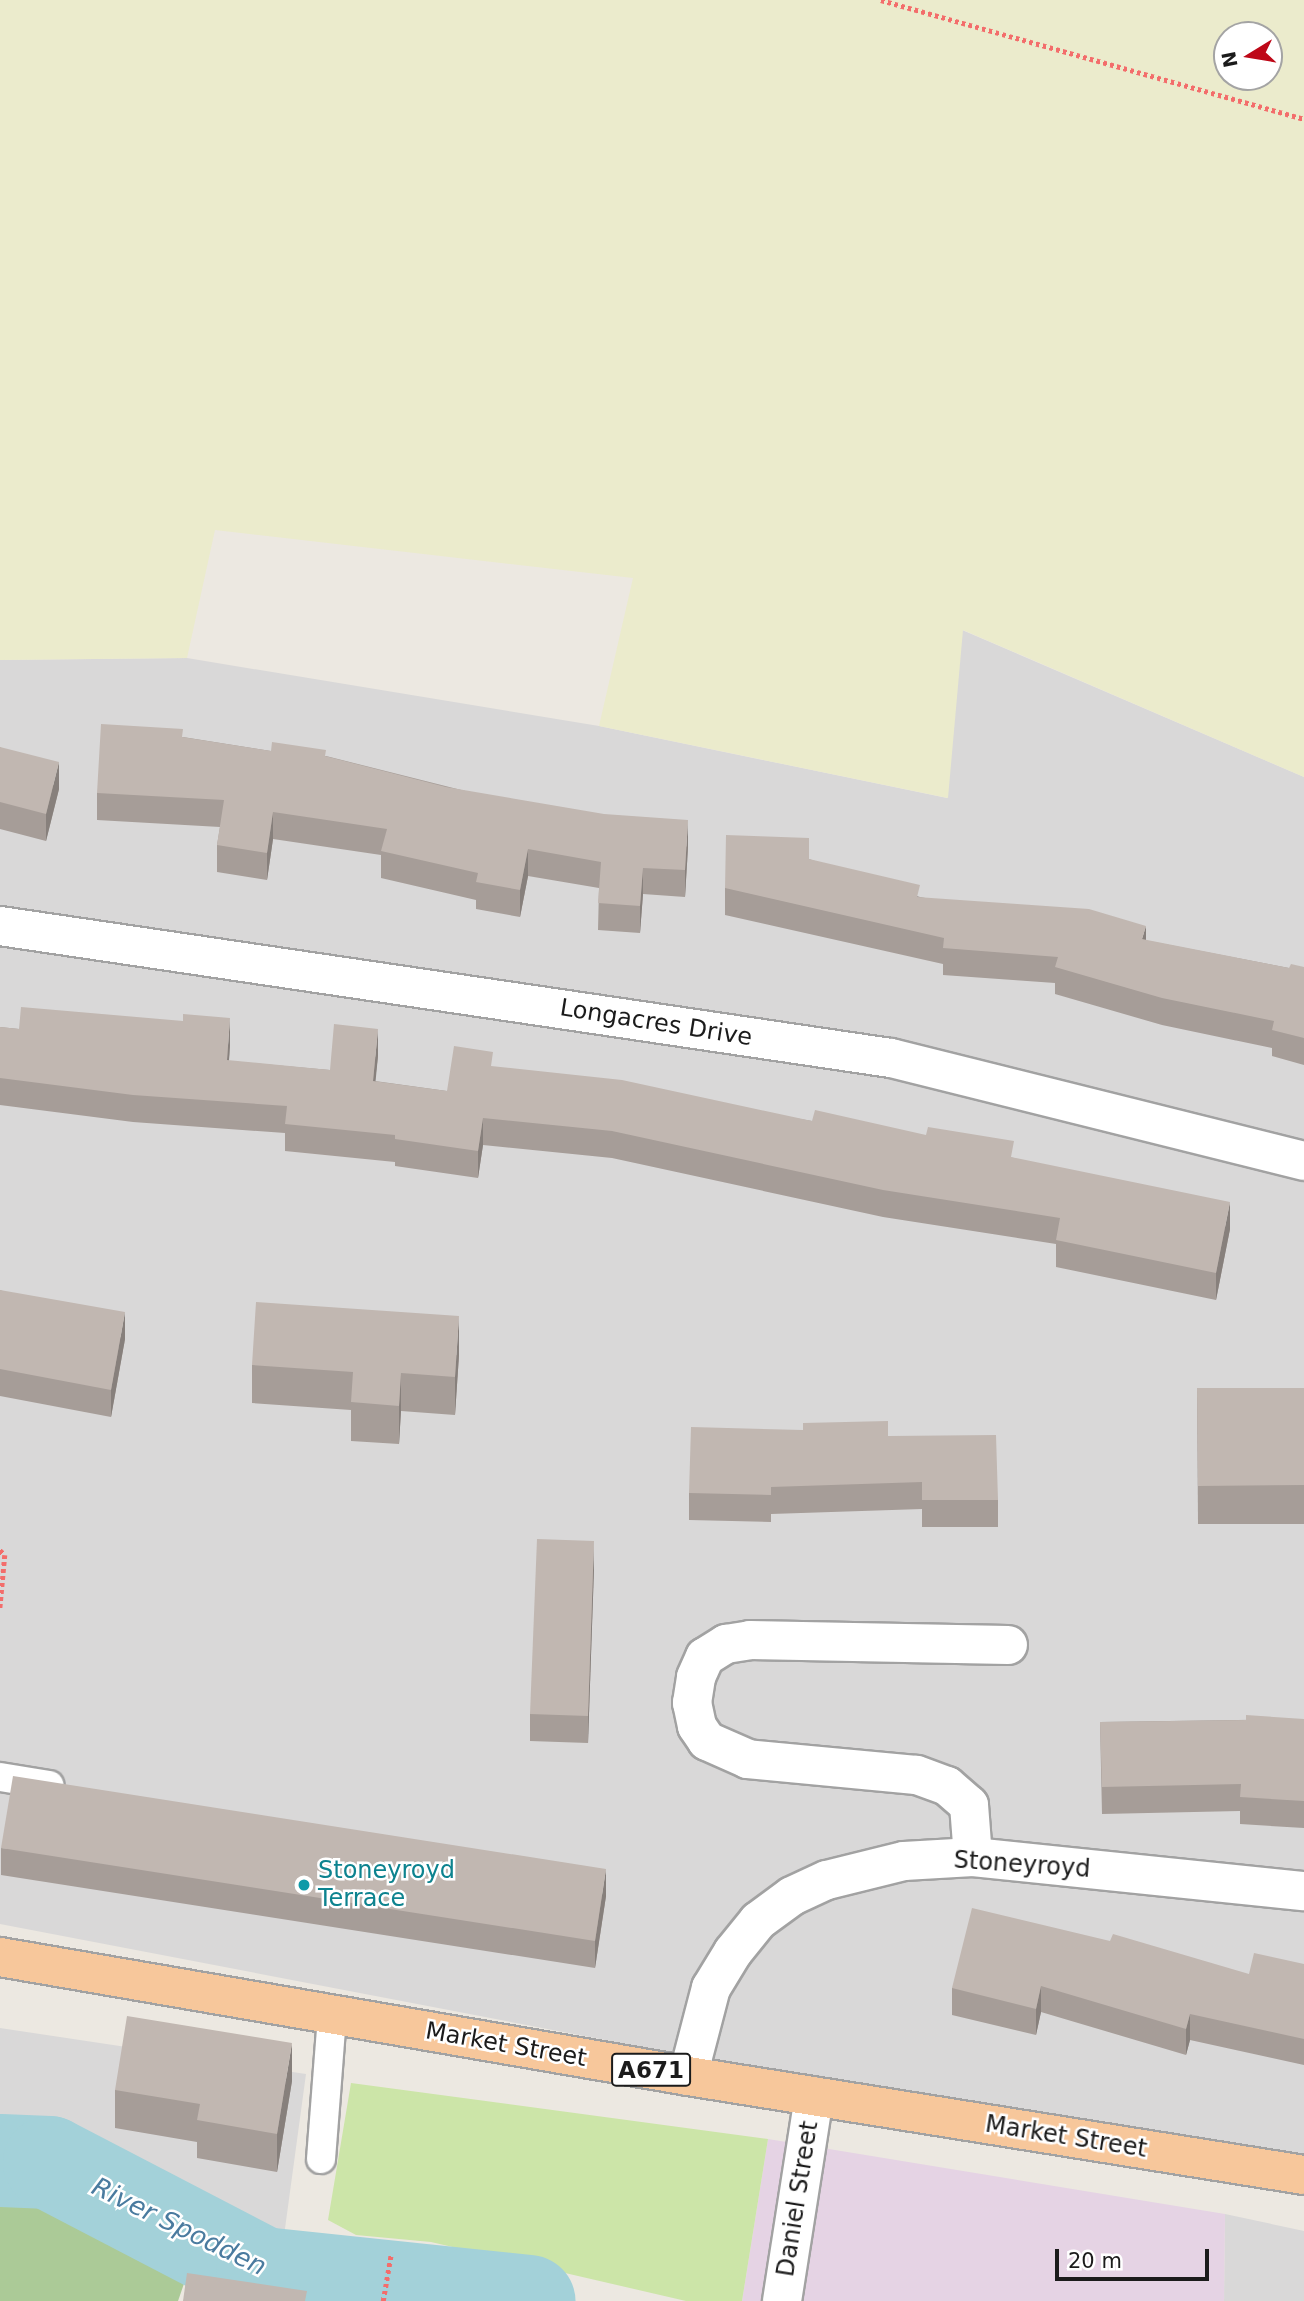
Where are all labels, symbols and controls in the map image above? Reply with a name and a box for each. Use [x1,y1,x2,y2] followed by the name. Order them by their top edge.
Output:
[1213,21,1283,91] north arrow
[1217,50,1242,70] text: N
[558,994,754,1052] street label: Longacres Drive
[953,1846,1091,1884] street label: Stoneyroyd
[318,1857,455,1913] place label: Stoneyroyd Terrace
[296,1877,312,1893] marker: Stoneyroyd Terrace
[423,2017,589,2073] street label: Market Street
[611,2050,691,2090] road number: A671
[983,2110,1149,2164] street label: Market Street
[771,2119,825,2279] street label: Daniel Street
[87,2171,271,2283] water label: River Spodden
[1059,2234,1213,2278] scale bar
[1068,2249,1122,2273] text: 20 m

